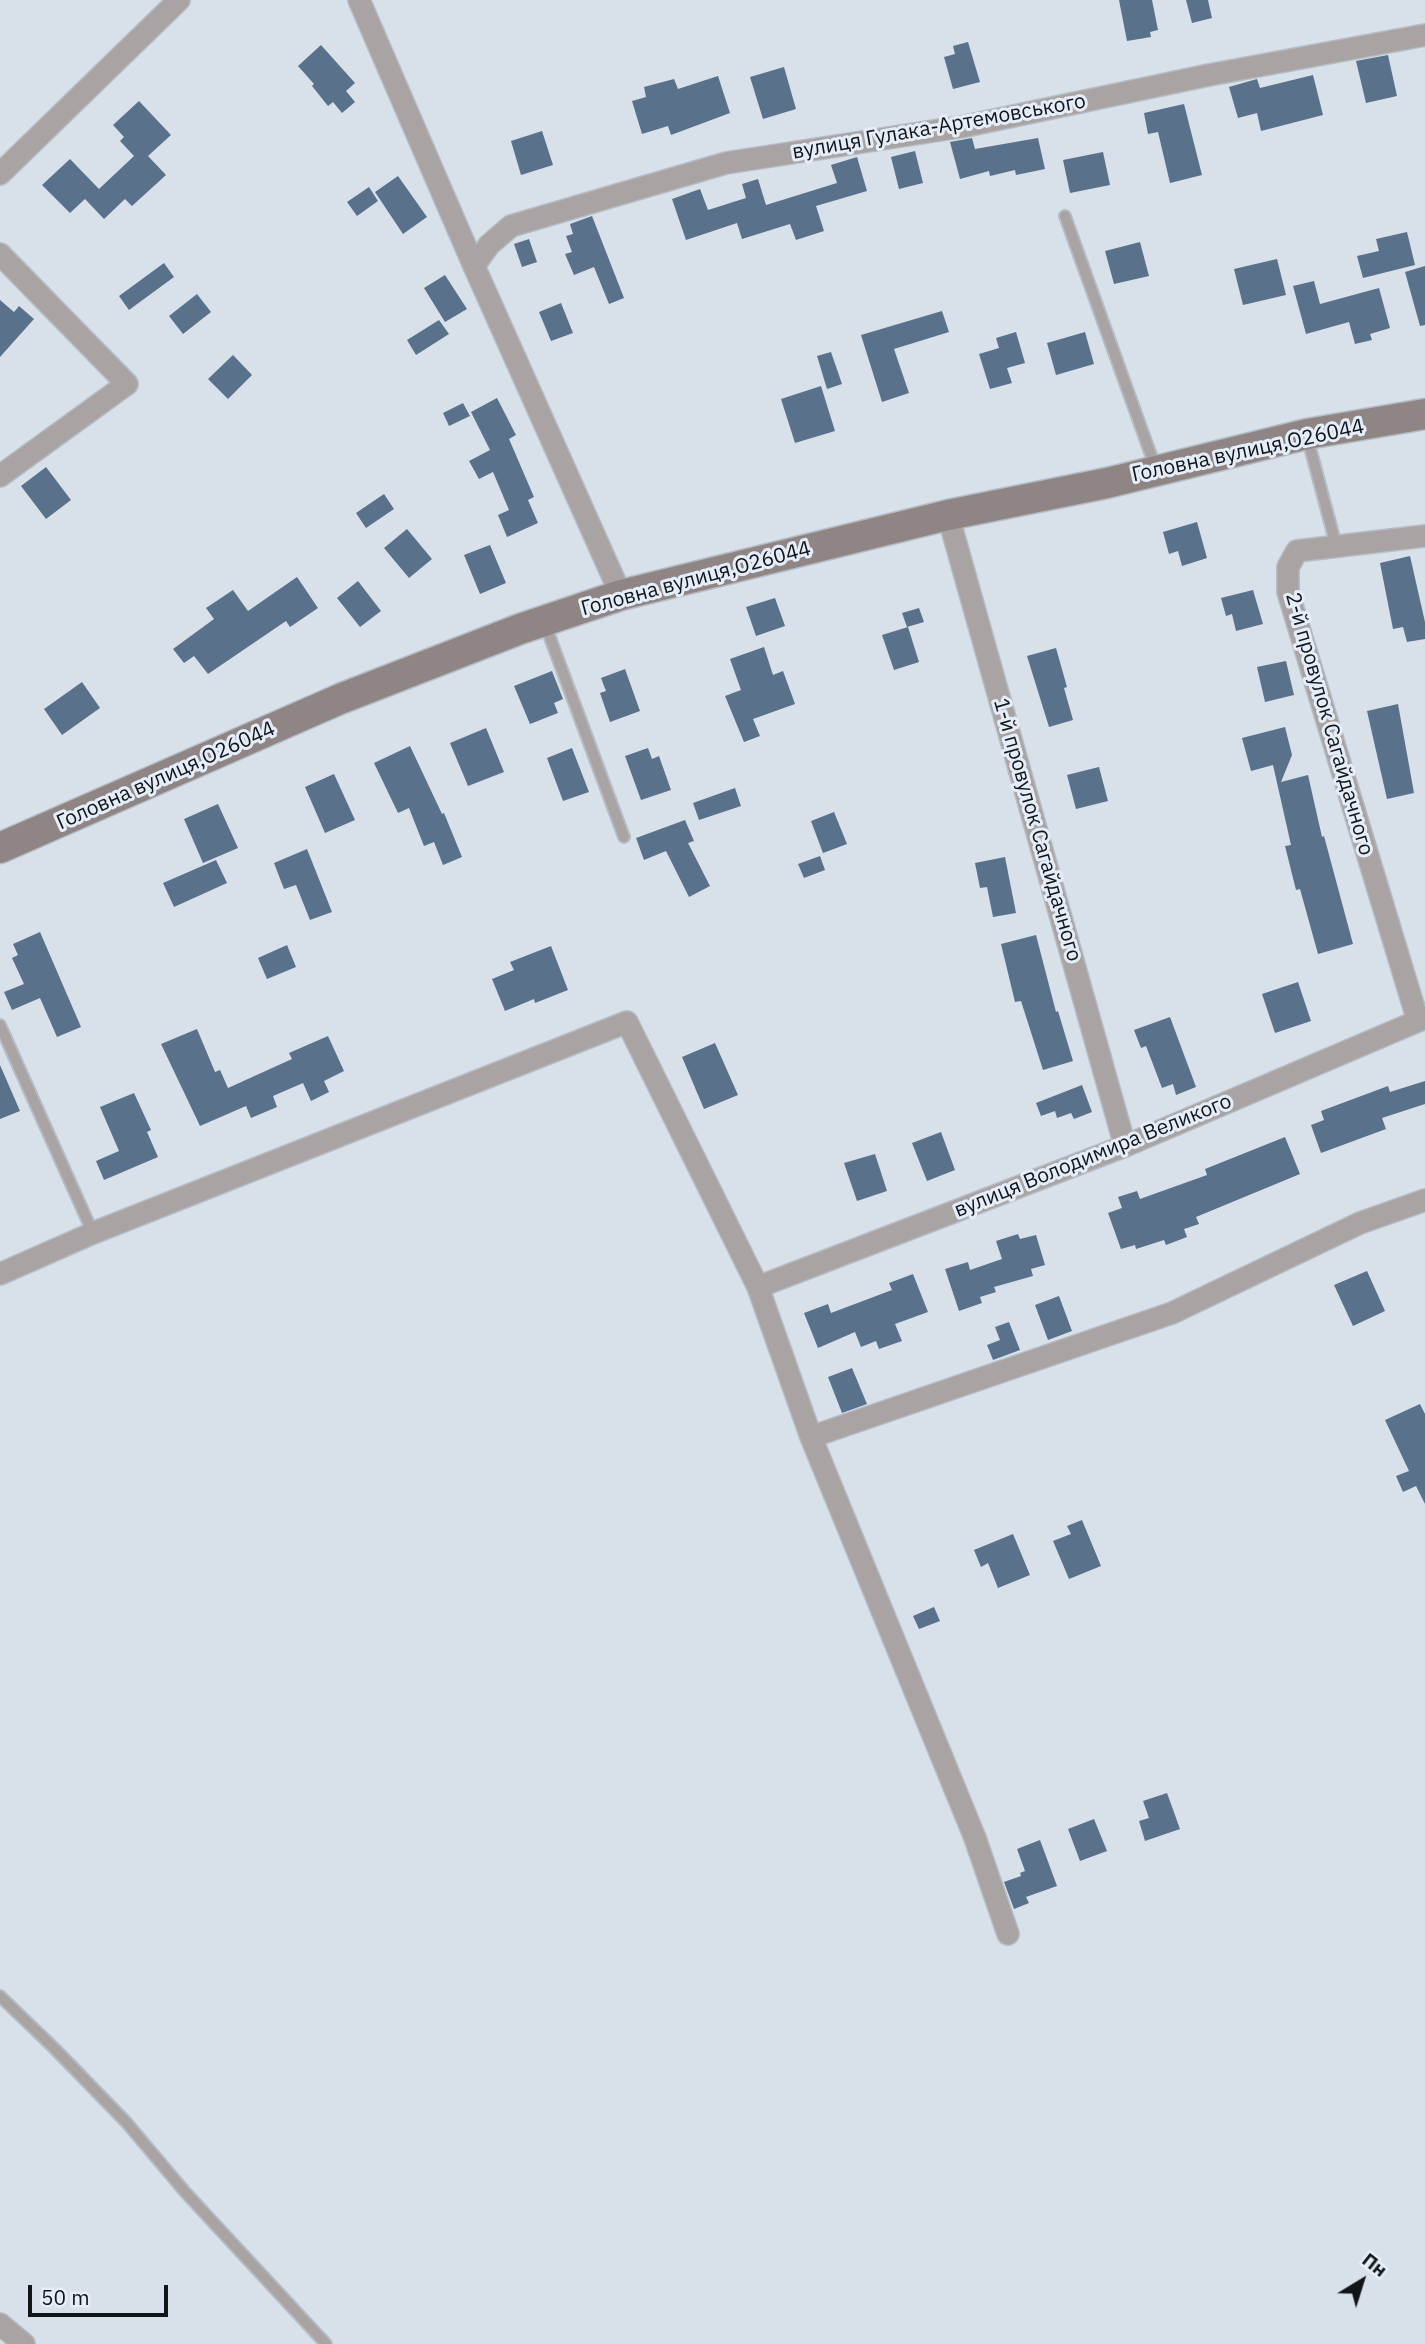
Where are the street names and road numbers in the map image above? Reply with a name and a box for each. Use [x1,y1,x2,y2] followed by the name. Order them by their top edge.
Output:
[790,89,1088,165] street label: вулиця Гулака-Артемовського
[1130,414,1366,488] street label: Головна вулиця,О26044
[578,536,814,622] street label: Головна вулиця,О26044
[1279,590,1379,858] street label: 2-й провулок Сагайдачного
[987,696,1087,964] street label: 1-й провулок Сагайдачного
[53,716,279,836] street label: Головна вулиця,О26044
[951,1089,1235,1223] street label: вулиця Володимира Великого

